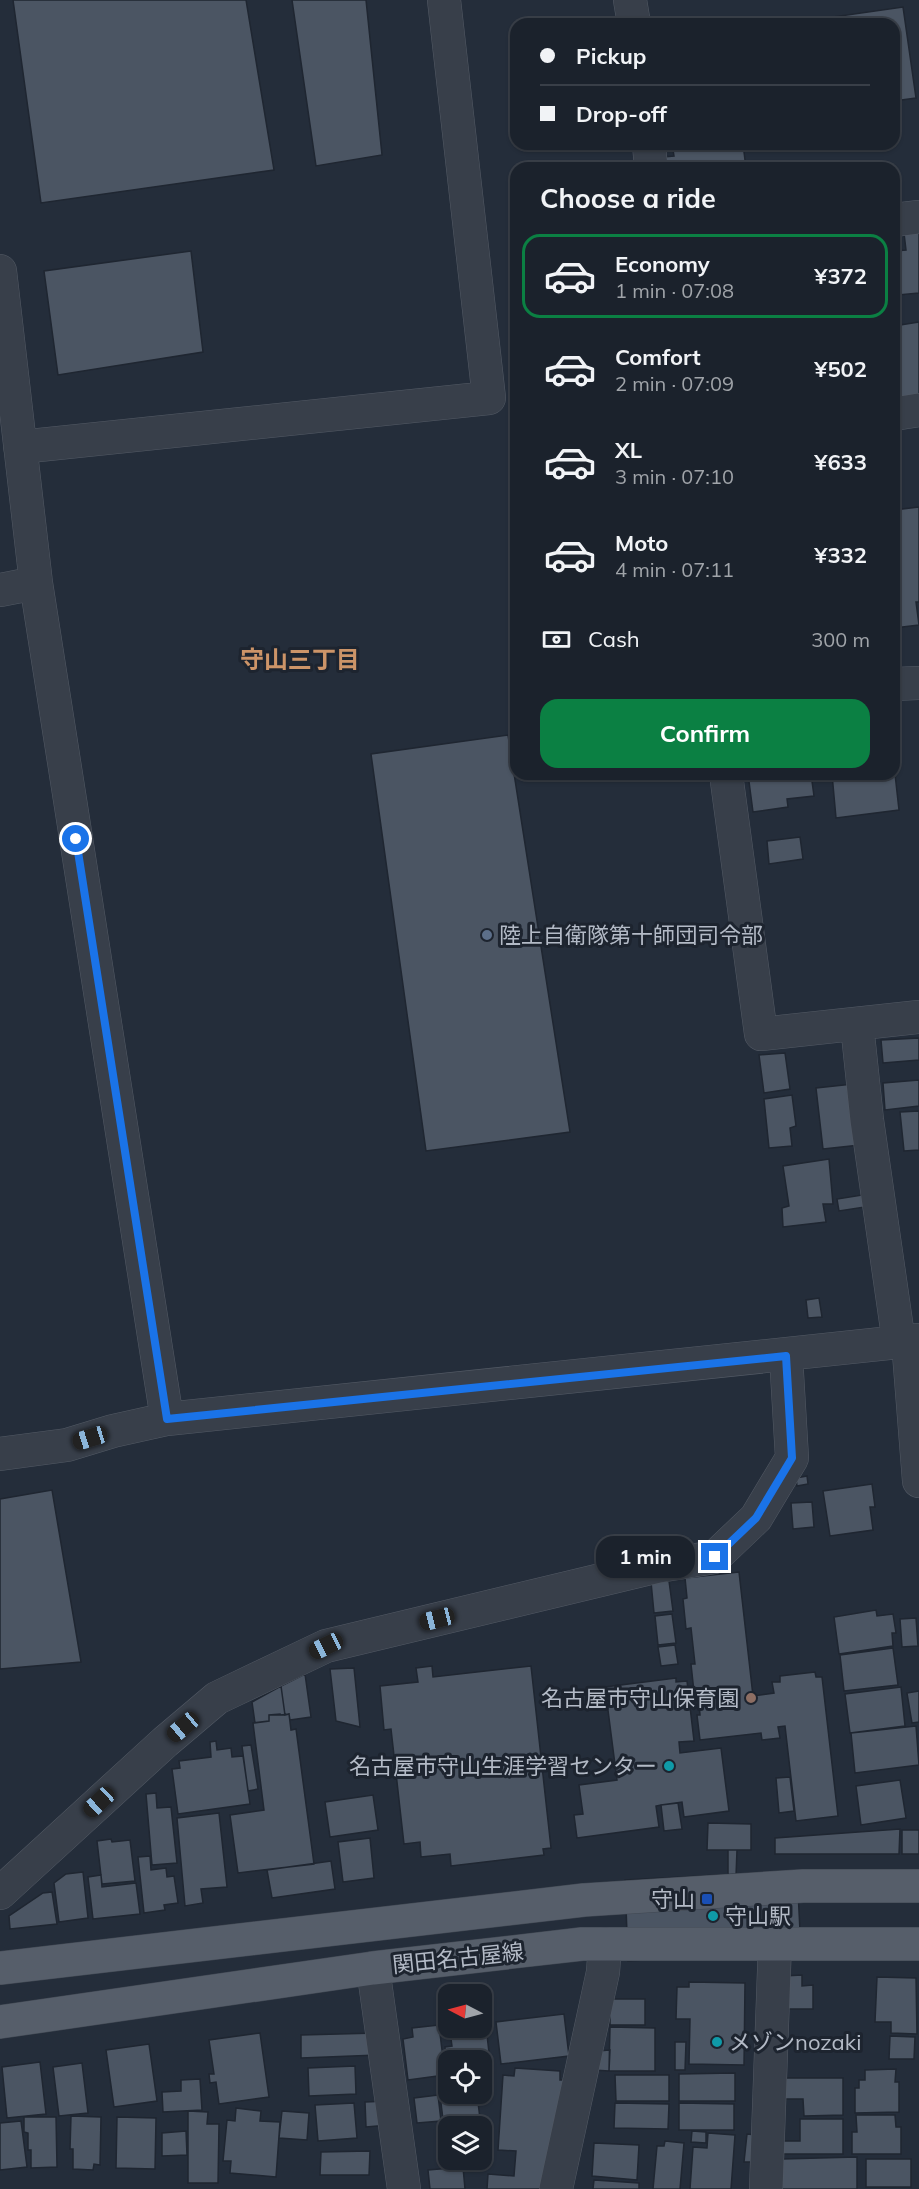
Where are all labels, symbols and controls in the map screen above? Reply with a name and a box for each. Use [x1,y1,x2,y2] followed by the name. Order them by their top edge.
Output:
[576,42,646,70] text: Pickup
[576,100,667,128] text: Drop-off
[540,181,716,215] text: Choose a ride
[543,249,597,303] icon: car
[615,250,710,278] text: Economy
[814,262,867,290] text: ¥372
[615,278,734,303] text: 1 min · 07:08
[543,342,597,396] icon: car
[615,343,701,371] text: Comfort
[814,355,867,383] text: ¥502
[615,371,734,396] text: 2 min · 07:09
[543,435,597,489] icon: car
[615,436,642,464] text: XL
[814,448,867,476] text: ¥633
[615,464,734,489] text: 3 min · 07:10
[543,528,597,582] icon: car
[615,529,668,557] text: Moto
[814,541,867,569] text: ¥332
[615,557,734,582] text: 4 min · 07:11
[540,623,573,656] icon: cash
[588,625,640,653] text: Cash
[811,627,870,652] text: 300 m
[240,644,360,674] district label: 守山三丁目
[540,699,870,768] button: Confirm
[62,825,89,852] route start
[499,921,763,949] place label: 陸上自衛隊第十師団司令部
[480,928,494,942] marker: 陸上自衛隊第十師団司令部
[70,1424,110,1452] car
[595,1536,694,1578] callout: 1 min
[701,1543,728,1570] route end
[619,1544,672,1569] text: 1 min
[417,1606,457,1632] car
[306,1630,346,1662] car
[541,1684,739,1712] place label: 名古屋市守山保育園
[744,1691,758,1705] marker: 名古屋市守山保育園
[163,1709,203,1745] car
[349,1752,657,1780] place label: 名古屋市守山生涯学習センター
[662,1759,676,1773] marker: 名古屋市守山生涯学習センター
[80,1783,118,1821] car
[651,1885,695,1913] place label: 守山
[700,1892,714,1906] marker: 守山
[725,1902,791,1930] place label: 守山駅
[706,1909,720,1923] marker: 守山駅
[391,1937,525,1979] street label: 関田名古屋線
[438,1984,492,2038] north arrow
[438,1984,492,2170] map controls
[729,2028,861,2056] place label: メゾンnozaki
[710,2035,724,2049] marker: メゾンnozaki
[438,2050,492,2104] button: locate
[438,2116,492,2170] button: layers

